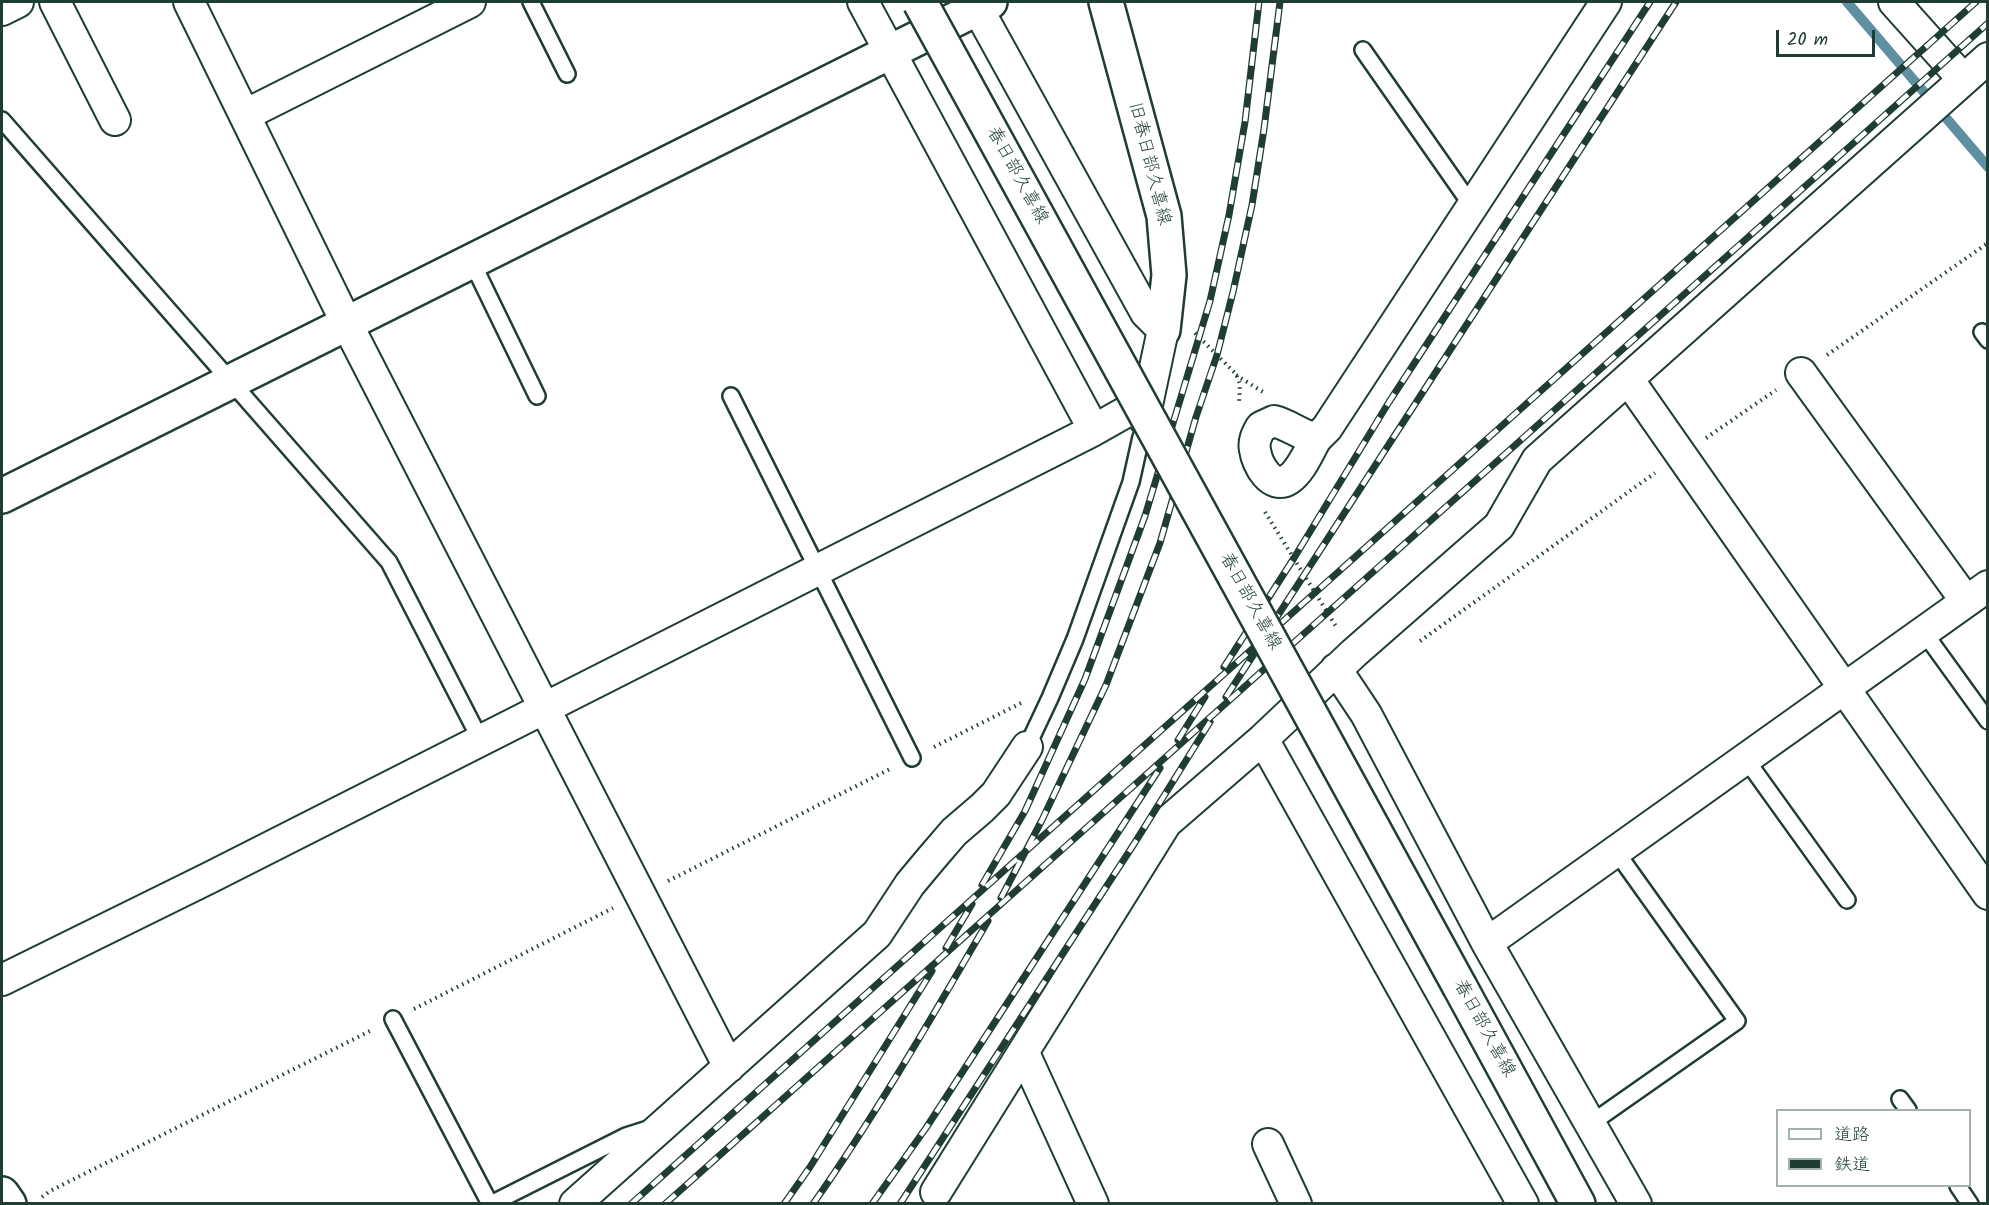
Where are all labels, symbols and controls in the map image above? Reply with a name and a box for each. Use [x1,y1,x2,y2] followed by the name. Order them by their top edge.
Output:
[1779,18,1878,56] scale bar
[1787,26,1828,55] text: 20 m
[1122,100,1174,228] street label: 旧春日部久喜線
[980,124,1052,228] street label: 春日部久喜線
[1213,550,1285,654] street label: 春日部久喜線
[1447,977,1519,1081] street label: 春日部久喜線
[1776,1109,1971,1187] legend
[1834,1121,1870,1150] text: 道路
[1834,1151,1870,1180] text: 鉄道

